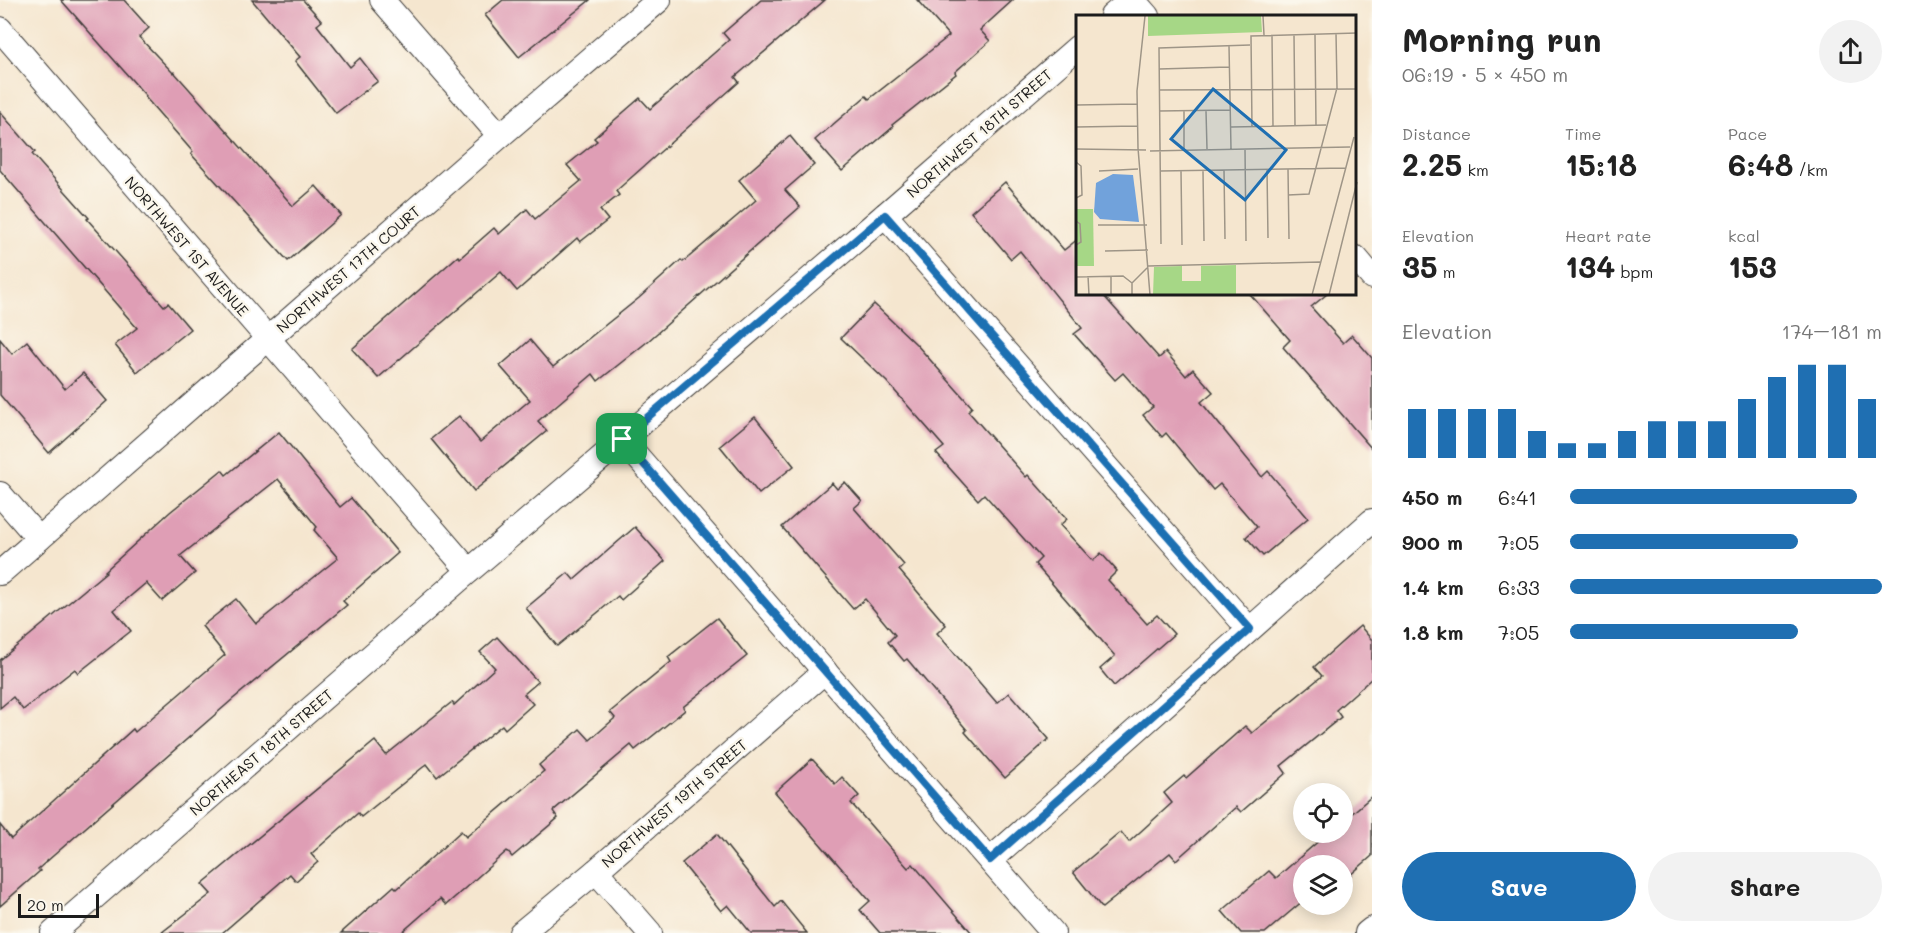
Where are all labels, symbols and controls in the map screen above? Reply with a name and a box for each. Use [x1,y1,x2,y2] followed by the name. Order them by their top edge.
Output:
[1076,15,1357,296] inset map
[1402,17,1602,60] text: Morning run
[1819,20,1882,83] button: share
[1402,61,1568,87] text: 06:19 · 5 × 450 m
[902,64,1056,202] street label: NORTHWEST 18TH STREET
[1402,123,1471,144] text: Distance
[1565,123,1601,144] text: Time
[1728,123,1767,144] text: Pace
[1402,144,1462,184] text: 2.25
[1565,144,1637,184] text: 15:18
[1728,144,1793,184] text: 6:48
[1462,159,1489,180] text: km
[1793,159,1828,180] text: /km
[121,172,254,321] street label: NORTHWEST 1ST AVENUE
[272,201,424,337] street label: NORTHWEST 17TH COURT
[1402,225,1474,246] text: Elevation
[1565,225,1651,246] text: Heart rate
[1728,225,1760,246] text: kcal
[1402,246,1438,286] text: 35
[1565,246,1615,286] text: 134
[1728,246,1777,286] text: 153
[1438,261,1455,282] text: m
[1615,261,1653,282] text: bpm
[1402,318,1492,344] text: Elevation
[1782,318,1882,344] text: 174–181 m
[596,413,647,464] pin
[605,422,638,455] icon: arrive
[1402,484,1462,510] text: 450 m
[1498,484,1537,510] text: 6:41
[1402,529,1463,555] text: 900 m
[1498,529,1539,555] text: 7:05
[1402,574,1464,600] text: 1.4 km
[1498,574,1540,600] text: 6:33
[1402,619,1463,645] text: 1.8 km
[1498,619,1539,645] text: 7:05
[185,684,337,820] street label: NORTHEAST 18TH STREET
[597,734,751,872] street label: NORTHWEST 19TH STREET
[1293,783,1353,915] map controls
[1293,783,1353,843] button: locate
[1402,852,1636,921] button: Save
[1648,852,1882,921] button: Share
[1293,855,1353,915] button: layers
[18,891,99,918] scale bar
[27,894,64,915] text: 20 m

